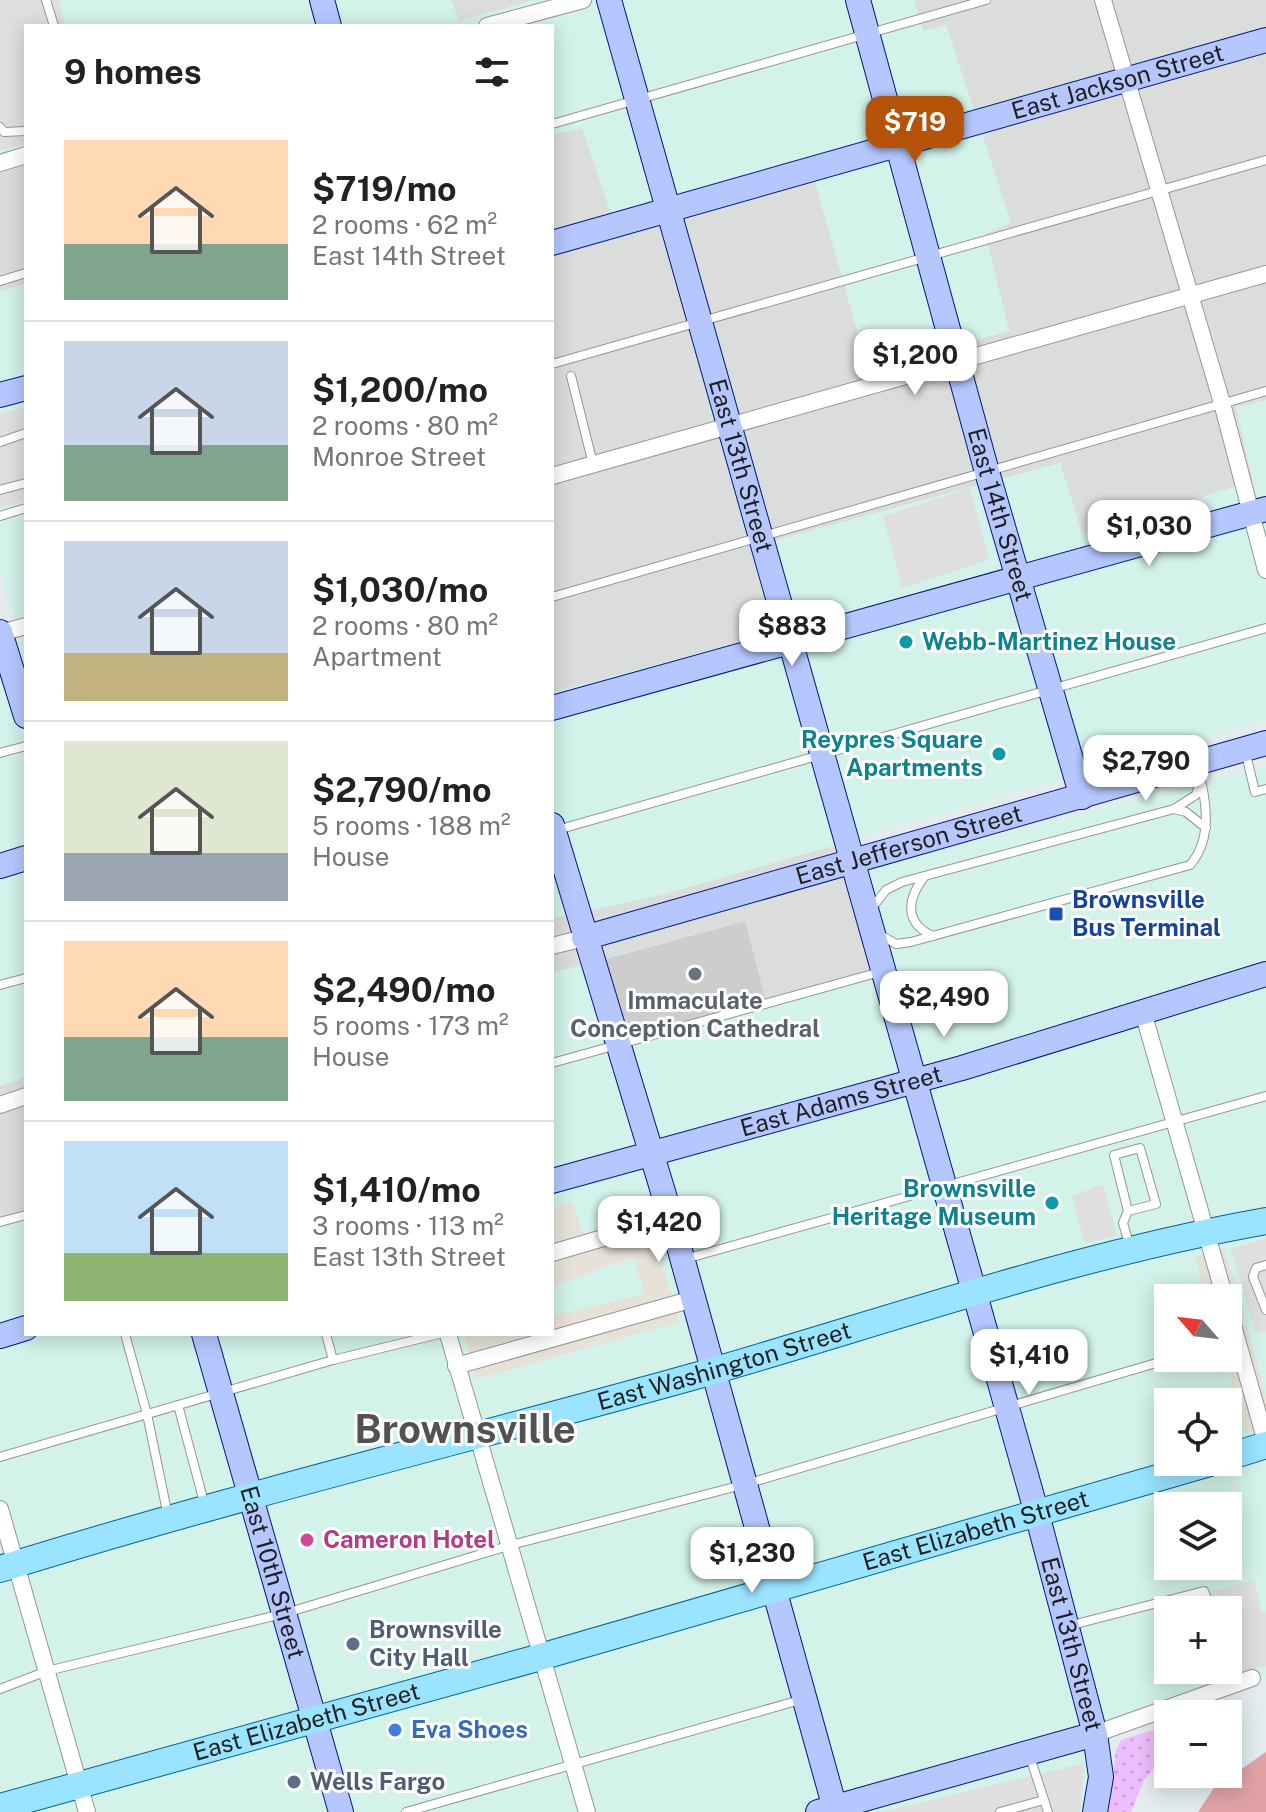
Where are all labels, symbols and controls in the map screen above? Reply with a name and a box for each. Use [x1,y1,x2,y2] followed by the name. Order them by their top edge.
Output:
[1008,38,1227,125] street label: East Jackson Street
[470,50,514,94] icon: filters
[64,52,202,92] text: 9 homes
[868,96,962,164] pin: $719
[884,106,946,137] text: $719
[312,169,457,209] text: $719/mo
[128,172,224,268] icon: home
[312,209,497,240] text: 2 rooms · 62 m²
[312,240,506,271] text: East 14th Street
[850,329,980,397] pin: $1,200
[872,339,958,370] text: $1,200
[312,370,488,410] text: $1,200/mo
[128,373,224,469] icon: home
[704,376,779,555] street label: East 13th Street
[312,410,498,441] text: 2 rooms · 80 m²
[963,425,1039,604] street label: East 14th Street
[312,441,486,472] text: Monroe Street
[1084,500,1214,568] pin: $1,030
[1106,510,1192,541] text: $1,030
[312,570,488,610] text: $1,030/mo
[128,573,224,669] icon: home
[745,600,839,668] pin: $883
[312,610,498,641] text: 2 rooms · 80 m²
[757,610,827,641] text: $883
[922,627,1176,655] place label: Webb-Martinez House
[897,633,915,651] marker: Webb-Martinez House
[312,641,442,672] text: Apartment
[801,725,983,781] place label: Reypres Square Apartments
[1081,735,1211,803] pin: $2,790
[990,745,1008,763] marker: Reypres Square Apartments
[1101,745,1191,776] text: $2,790
[312,770,492,810] text: $2,790/mo
[128,773,224,869] icon: home
[792,798,1025,890] street label: East Jefferson Street
[312,810,511,841] text: 5 rooms · 188 m²
[312,841,389,872] text: House
[1072,885,1221,941] place label: Brownsville Bus Terminal
[1047,905,1065,923] marker: Brownsville Bus Terminal
[686,965,704,983] marker: Immaculate Conception Cathedral
[312,970,496,1010] text: $2,490/mo
[879,971,1009,1039] pin: $2,490
[128,973,224,1069] icon: home
[898,981,990,1012] text: $2,490
[570,986,820,1042] place label: Immaculate Conception Cathedral
[312,1010,509,1041] text: 5 rooms · 173 m²
[312,1041,389,1072] text: House
[737,1059,945,1141] street label: East Adams Street
[312,1170,481,1210] text: $1,410/mo
[128,1173,224,1269] icon: home
[832,1174,1036,1230] place label: Brownsville Heritage Museum
[1043,1194,1061,1212] marker: Brownsville Heritage Museum
[594,1196,724,1264] pin: $1,420
[616,1206,702,1237] text: $1,420
[312,1210,504,1241] text: 3 rooms · 113 m²
[312,1241,506,1272] text: East 13th Street
[1154,1284,1242,1372] north arrow
[1154,1284,1242,1788] map controls
[594,1315,854,1415] street label: East Washington Street
[964,1329,1094,1397] pin: $1,410
[989,1339,1069,1370] text: $1,410
[1154,1388,1242,1476] button: locate
[354,1405,576,1452] district label: Brownsville
[235,1482,311,1662] street label: East 10th Street
[859,1484,1092,1576] street label: East Elizabeth Street
[1154,1492,1242,1580] button: layers
[323,1525,495,1553] place label: Cameron Hotel
[687,1527,817,1595] pin: $1,230
[298,1531,316,1549] marker: Cameron Hotel
[708,1537,796,1568] text: $1,230
[1036,1554,1109,1734] street label: East 13th Street
[1154,1596,1242,1684] button: +
[369,1615,502,1671] place label: Brownsville City Hall
[344,1635,362,1653] marker: Brownsville City Hall
[190,1676,423,1766] street label: East Elizabeth Street
[1154,1700,1242,1788] button: −
[411,1715,528,1743] place label: Eva Shoes
[386,1721,404,1739] marker: Eva Shoes
[310,1767,445,1795] place label: Wells Fargo
[285,1773,303,1791] marker: Wells Fargo

